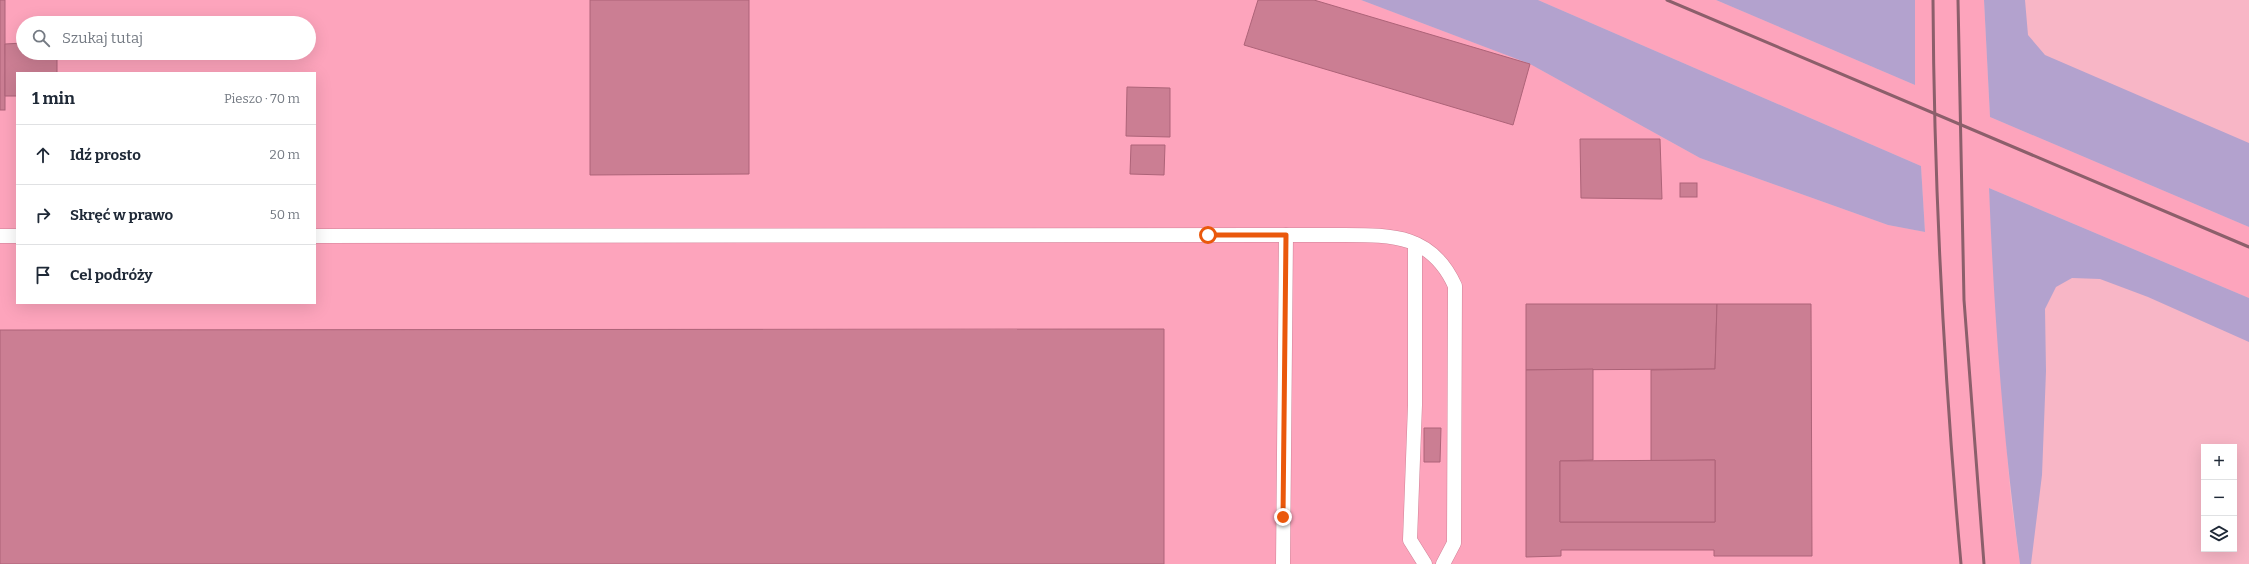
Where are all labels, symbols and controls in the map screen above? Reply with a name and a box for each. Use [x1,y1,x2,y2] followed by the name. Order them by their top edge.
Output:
[16,16,316,60] search box
[30,27,52,49] icon: search
[62,29,143,47] text: Szukaj tutaj
[32,88,75,109] text: 1 min
[224,91,300,106] text: Pieszo · 70 m
[32,144,54,166] icon: ahead
[70,146,141,164] text: Idź prosto
[270,147,300,162] text: 20 m
[32,204,54,226] icon: right
[70,206,173,224] text: Skręć w prawo
[270,207,300,222] text: 50 m
[1199,226,1217,244] route start
[32,264,54,286] icon: arrive
[70,266,153,284] text: Cel podróży
[2201,444,2237,552] map controls
[2201,444,2237,480] button: +
[2201,480,2237,516] button: −
[1274,508,1292,526] route end
[2201,516,2237,552] button: layers

